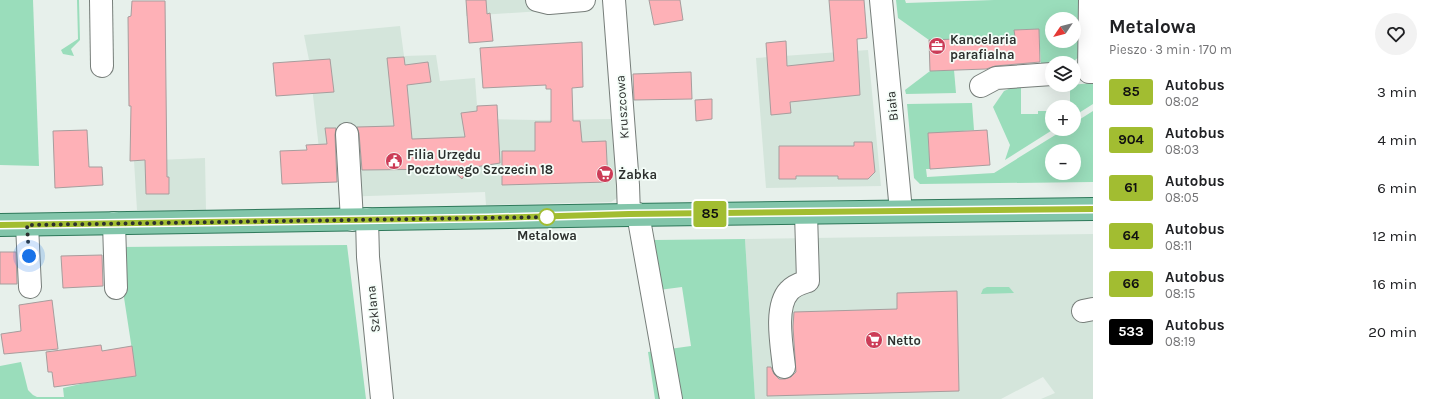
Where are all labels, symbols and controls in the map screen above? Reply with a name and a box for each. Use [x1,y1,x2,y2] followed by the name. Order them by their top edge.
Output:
[1045,12,1081,48] north arrow
[1045,12,1081,180] map controls
[1375,13,1417,55] button: heart
[1109,16,1196,38] text: Metalowa
[950,32,1017,62] place label: Kancelaria parafialna
[927,36,947,56] office icon: Kancelaria parafialna
[1109,42,1232,57] text: Pieszo · 3 min · 170 m
[1045,56,1081,92] button: layers
[612,75,632,139] street label: Kruszcowa
[1165,76,1225,94] text: Autobus
[1122,83,1140,100] text: 85
[1377,83,1417,101] text: 3 min
[883,90,901,122] street label: Biała
[1165,94,1199,109] text: 08:02
[1045,100,1081,136] button: +
[1165,124,1225,142] text: Autobus
[1118,131,1144,148] text: 904
[1378,131,1417,149] text: 4 min
[1165,142,1199,157] text: 08:03
[1045,144,1081,180] button: −
[407,147,553,177] place label: Filia Urzędu Pocztowego Szczecin 18
[384,151,404,171] public building icon: Filia Urzędu Pocztowego Szczecin 18
[595,164,615,184] supermarket icon: Żabka
[618,166,657,182] place label: Żabka
[1165,172,1225,190] text: Autobus
[1124,179,1138,196] text: 61
[1377,179,1417,197] text: 6 min
[1165,190,1199,205] text: 08:05
[692,201,728,227] line badge: 85
[701,205,719,222] text: 85
[538,208,556,226] marker: Metalowa
[1165,220,1225,238] text: Autobus
[1123,227,1139,244] text: 64
[1372,227,1417,245] text: 12 min
[517,228,577,243] place label: Metalowa
[1165,238,1192,253] text: 08:11
[19,246,39,266] your location
[1165,268,1225,286] text: Autobus
[1123,275,1140,292] text: 66
[1372,275,1417,293] text: 16 min
[363,285,383,333] street label: Szklana
[1165,286,1195,301] text: 08:15
[1165,316,1225,334] text: Autobus
[1118,323,1144,340] text: 533
[1368,323,1417,341] text: 20 min
[864,330,884,350] supermarket icon: Netto
[887,333,921,348] place label: Netto
[1165,334,1196,349] text: 08:19

